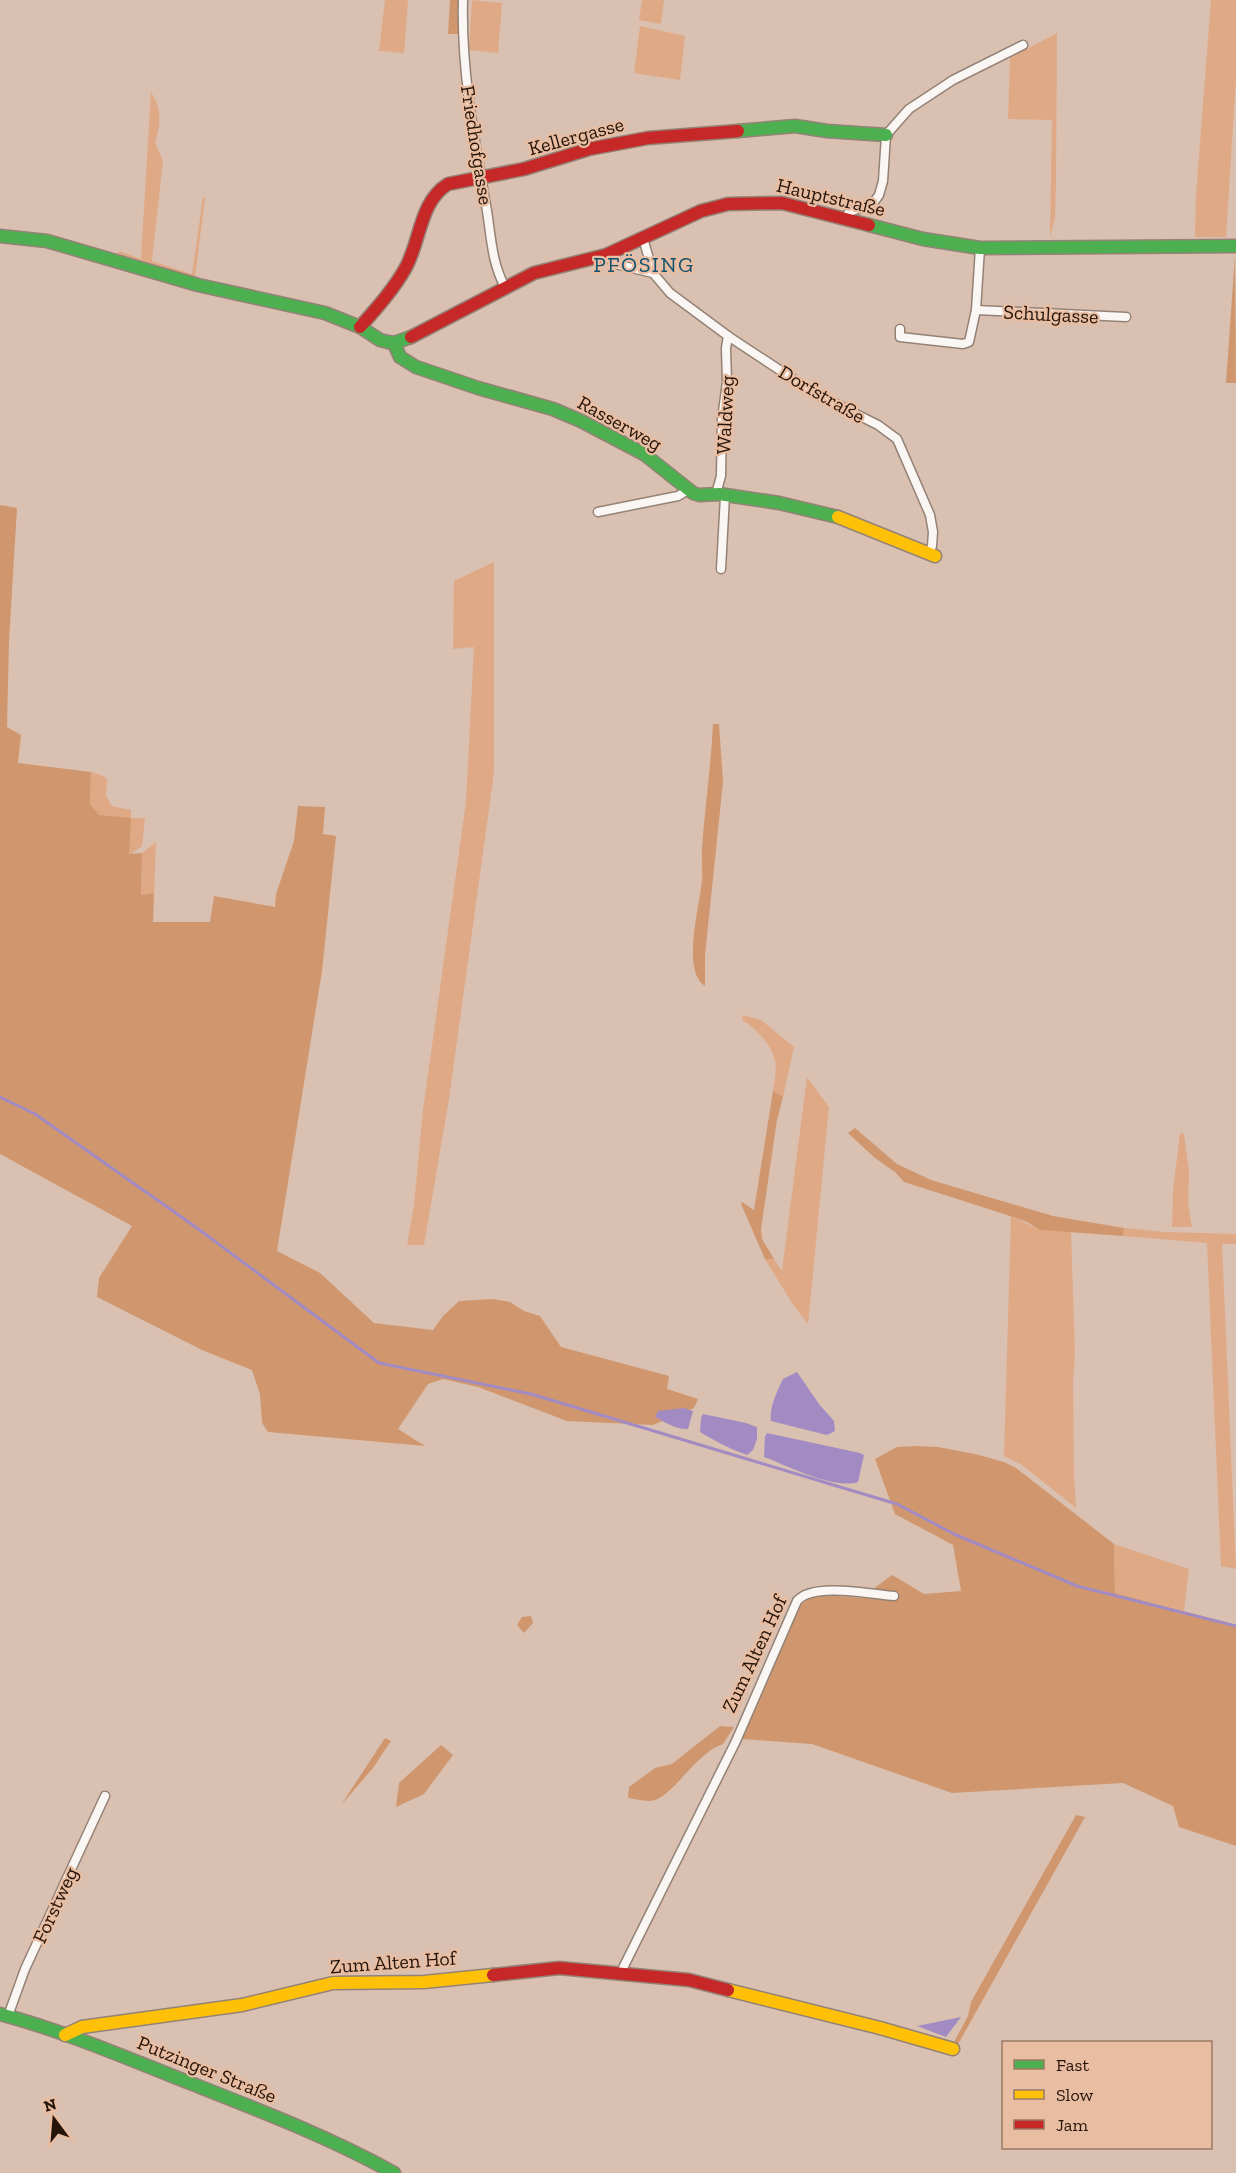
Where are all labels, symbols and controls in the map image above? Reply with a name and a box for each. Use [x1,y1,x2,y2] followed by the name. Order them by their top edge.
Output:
[456,83,498,207] street label: Friedhofgasse
[526,112,626,160] street label: Kellergasse
[774,173,888,221] street label: Hauptstraße
[593,251,695,278] district label: PFÖSING
[1003,300,1099,328] street label: Schulgasse
[775,360,869,428] street label: Dorfstraße
[711,375,739,455] street label: Waldweg
[574,390,666,456] street label: Rasserweg
[716,1590,792,1716] street label: Zum Alten Hof
[27,1863,83,1947] street label: Forstweg
[329,1946,458,1978] street label: Zum Alten Hof
[134,2030,280,2108] street label: Putzinger Straße
[1002,2041,1212,2149] legend
[1056,2054,1089,2076] text: Fast
[1056,2084,1093,2106] text: Slow
[24,2089,84,2149] north arrow
[42,2094,58,2116] text: N
[1056,2114,1088,2136] text: Jam

